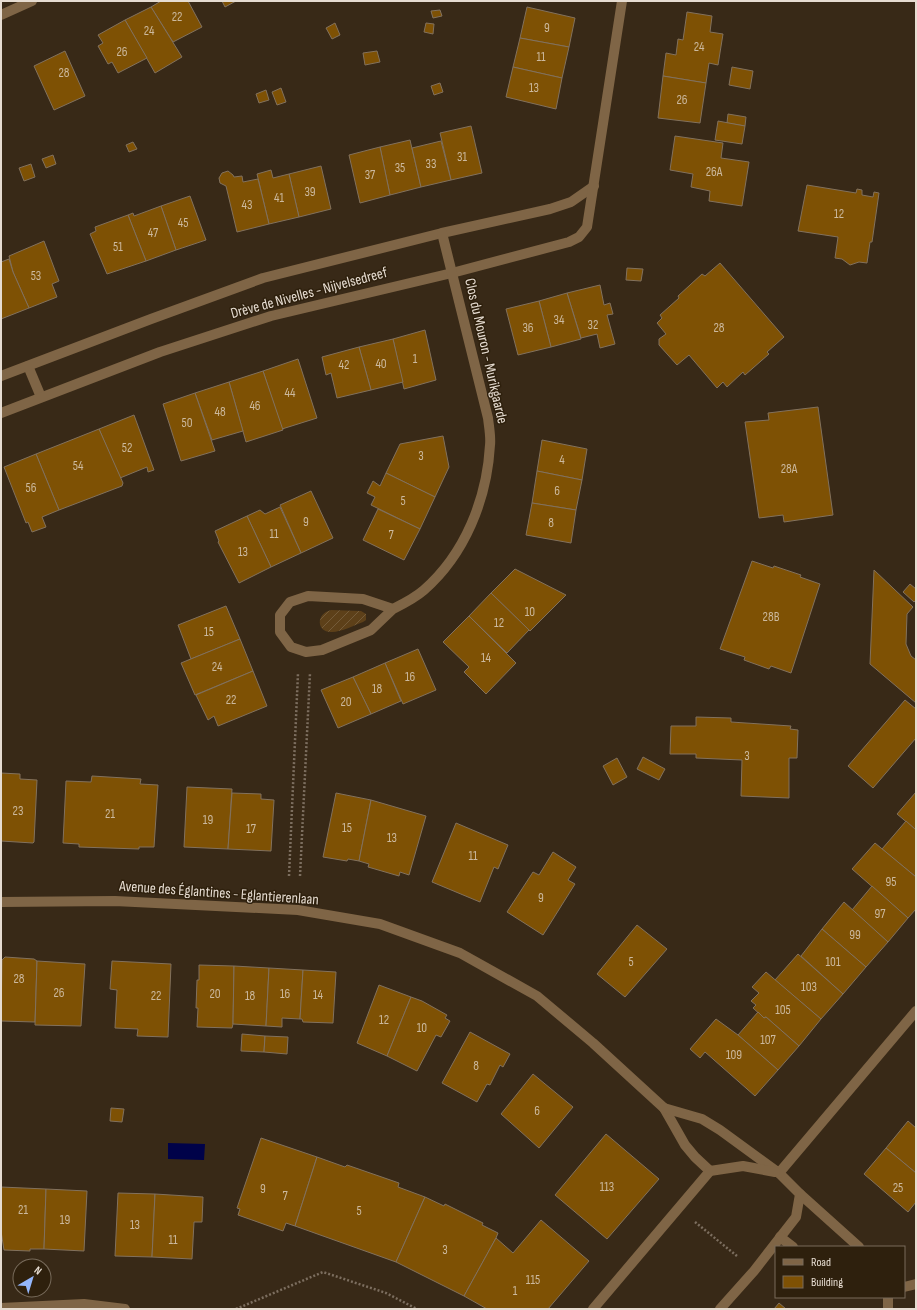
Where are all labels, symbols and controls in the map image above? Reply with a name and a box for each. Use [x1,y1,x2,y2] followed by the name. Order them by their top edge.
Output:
[172,9,182,25] house number: 22
[544,20,550,36] house number: 9
[144,23,155,39] house number: 24
[694,39,705,55] house number: 24
[116,44,128,60] house number: 26
[536,49,546,65] house number: 11
[58,65,70,81] house number: 28
[529,80,539,96] house number: 13
[676,92,688,108] house number: 26
[457,149,467,165] house number: 31
[426,156,436,172] house number: 33
[395,160,405,176] house number: 35
[706,164,723,180] house number: 26A
[365,167,376,183] house number: 37
[304,184,316,200] house number: 39
[274,190,284,206] house number: 41
[242,197,252,213] house number: 43
[834,206,844,222] house number: 12
[178,215,188,231] house number: 45
[148,225,159,241] house number: 47
[113,239,123,255] house number: 51
[229,263,390,323] street label: Drève de Nivelles - Nijvelsedreef
[31,268,41,284] house number: 53
[460,276,512,426] street label: Clos du Mouron - Murikgaarde
[554,312,565,328] house number: 34
[588,317,598,333] house number: 32
[522,320,534,336] house number: 36
[713,320,725,336] house number: 28
[413,351,418,367] house number: 1
[375,356,387,372] house number: 40
[339,357,349,373] house number: 42
[285,385,296,401] house number: 44
[249,398,261,414] house number: 46
[214,404,226,420] house number: 48
[181,415,193,431] house number: 50
[122,440,132,456] house number: 52
[418,448,424,464] house number: 3
[559,452,565,468] house number: 4
[73,458,84,474] house number: 54
[781,461,798,477] house number: 28A
[26,480,37,496] house number: 56
[554,483,560,499] house number: 6
[400,493,406,509] house number: 5
[303,514,309,530] house number: 9
[548,515,554,531] house number: 8
[269,526,279,542] house number: 11
[388,527,394,543] house number: 7
[238,544,248,560] house number: 13
[525,604,535,620] house number: 10
[763,609,780,625] house number: 28B
[494,615,504,631] house number: 12
[204,624,214,640] house number: 15
[481,650,492,666] house number: 14
[212,659,223,675] house number: 24
[405,669,415,685] house number: 16
[372,681,382,697] house number: 18
[226,692,236,708] house number: 22
[340,694,352,710] house number: 20
[744,748,750,764] house number: 3
[13,803,23,819] house number: 23
[105,806,115,822] house number: 21
[203,812,213,828] house number: 19
[342,820,352,836] house number: 15
[246,821,257,837] house number: 17
[387,830,397,846] house number: 13
[468,848,478,864] house number: 11
[886,874,896,890] house number: 95
[118,876,319,909] street label: Avenue des Églantines - Eglantierenlaan
[538,890,544,906] house number: 9
[875,906,886,922] house number: 97
[849,927,861,943] house number: 99
[628,954,634,970] house number: 5
[826,954,841,970] house number: 101
[13,971,25,987] house number: 28
[801,979,817,995] house number: 103
[53,985,65,1001] house number: 26
[209,986,221,1002] house number: 20
[280,986,290,1002] house number: 16
[313,987,324,1003] house number: 14
[151,988,161,1004] house number: 22
[245,988,255,1004] house number: 18
[775,1002,791,1018] house number: 105
[379,1012,389,1028] house number: 12
[417,1020,427,1036] house number: 10
[760,1032,777,1048] house number: 107
[726,1047,742,1063] house number: 109
[473,1058,479,1074] house number: 8
[534,1103,540,1119] house number: 6
[600,1179,614,1195] house number: 113
[893,1180,903,1196] house number: 25
[260,1181,266,1197] house number: 9
[282,1188,288,1204] house number: 7
[18,1202,28,1218] house number: 21
[356,1203,362,1219] house number: 5
[60,1212,70,1228] house number: 19
[130,1217,140,1233] house number: 13
[168,1232,178,1248] house number: 11
[442,1242,448,1258] house number: 3
[775,1246,905,1298] legend
[811,1255,831,1270] text: Road
[12,1258,52,1298] north arrow
[32,1264,44,1278] text: N
[526,1272,540,1288] house number: 115
[811,1275,843,1290] text: Building
[513,1283,518,1299] house number: 1

